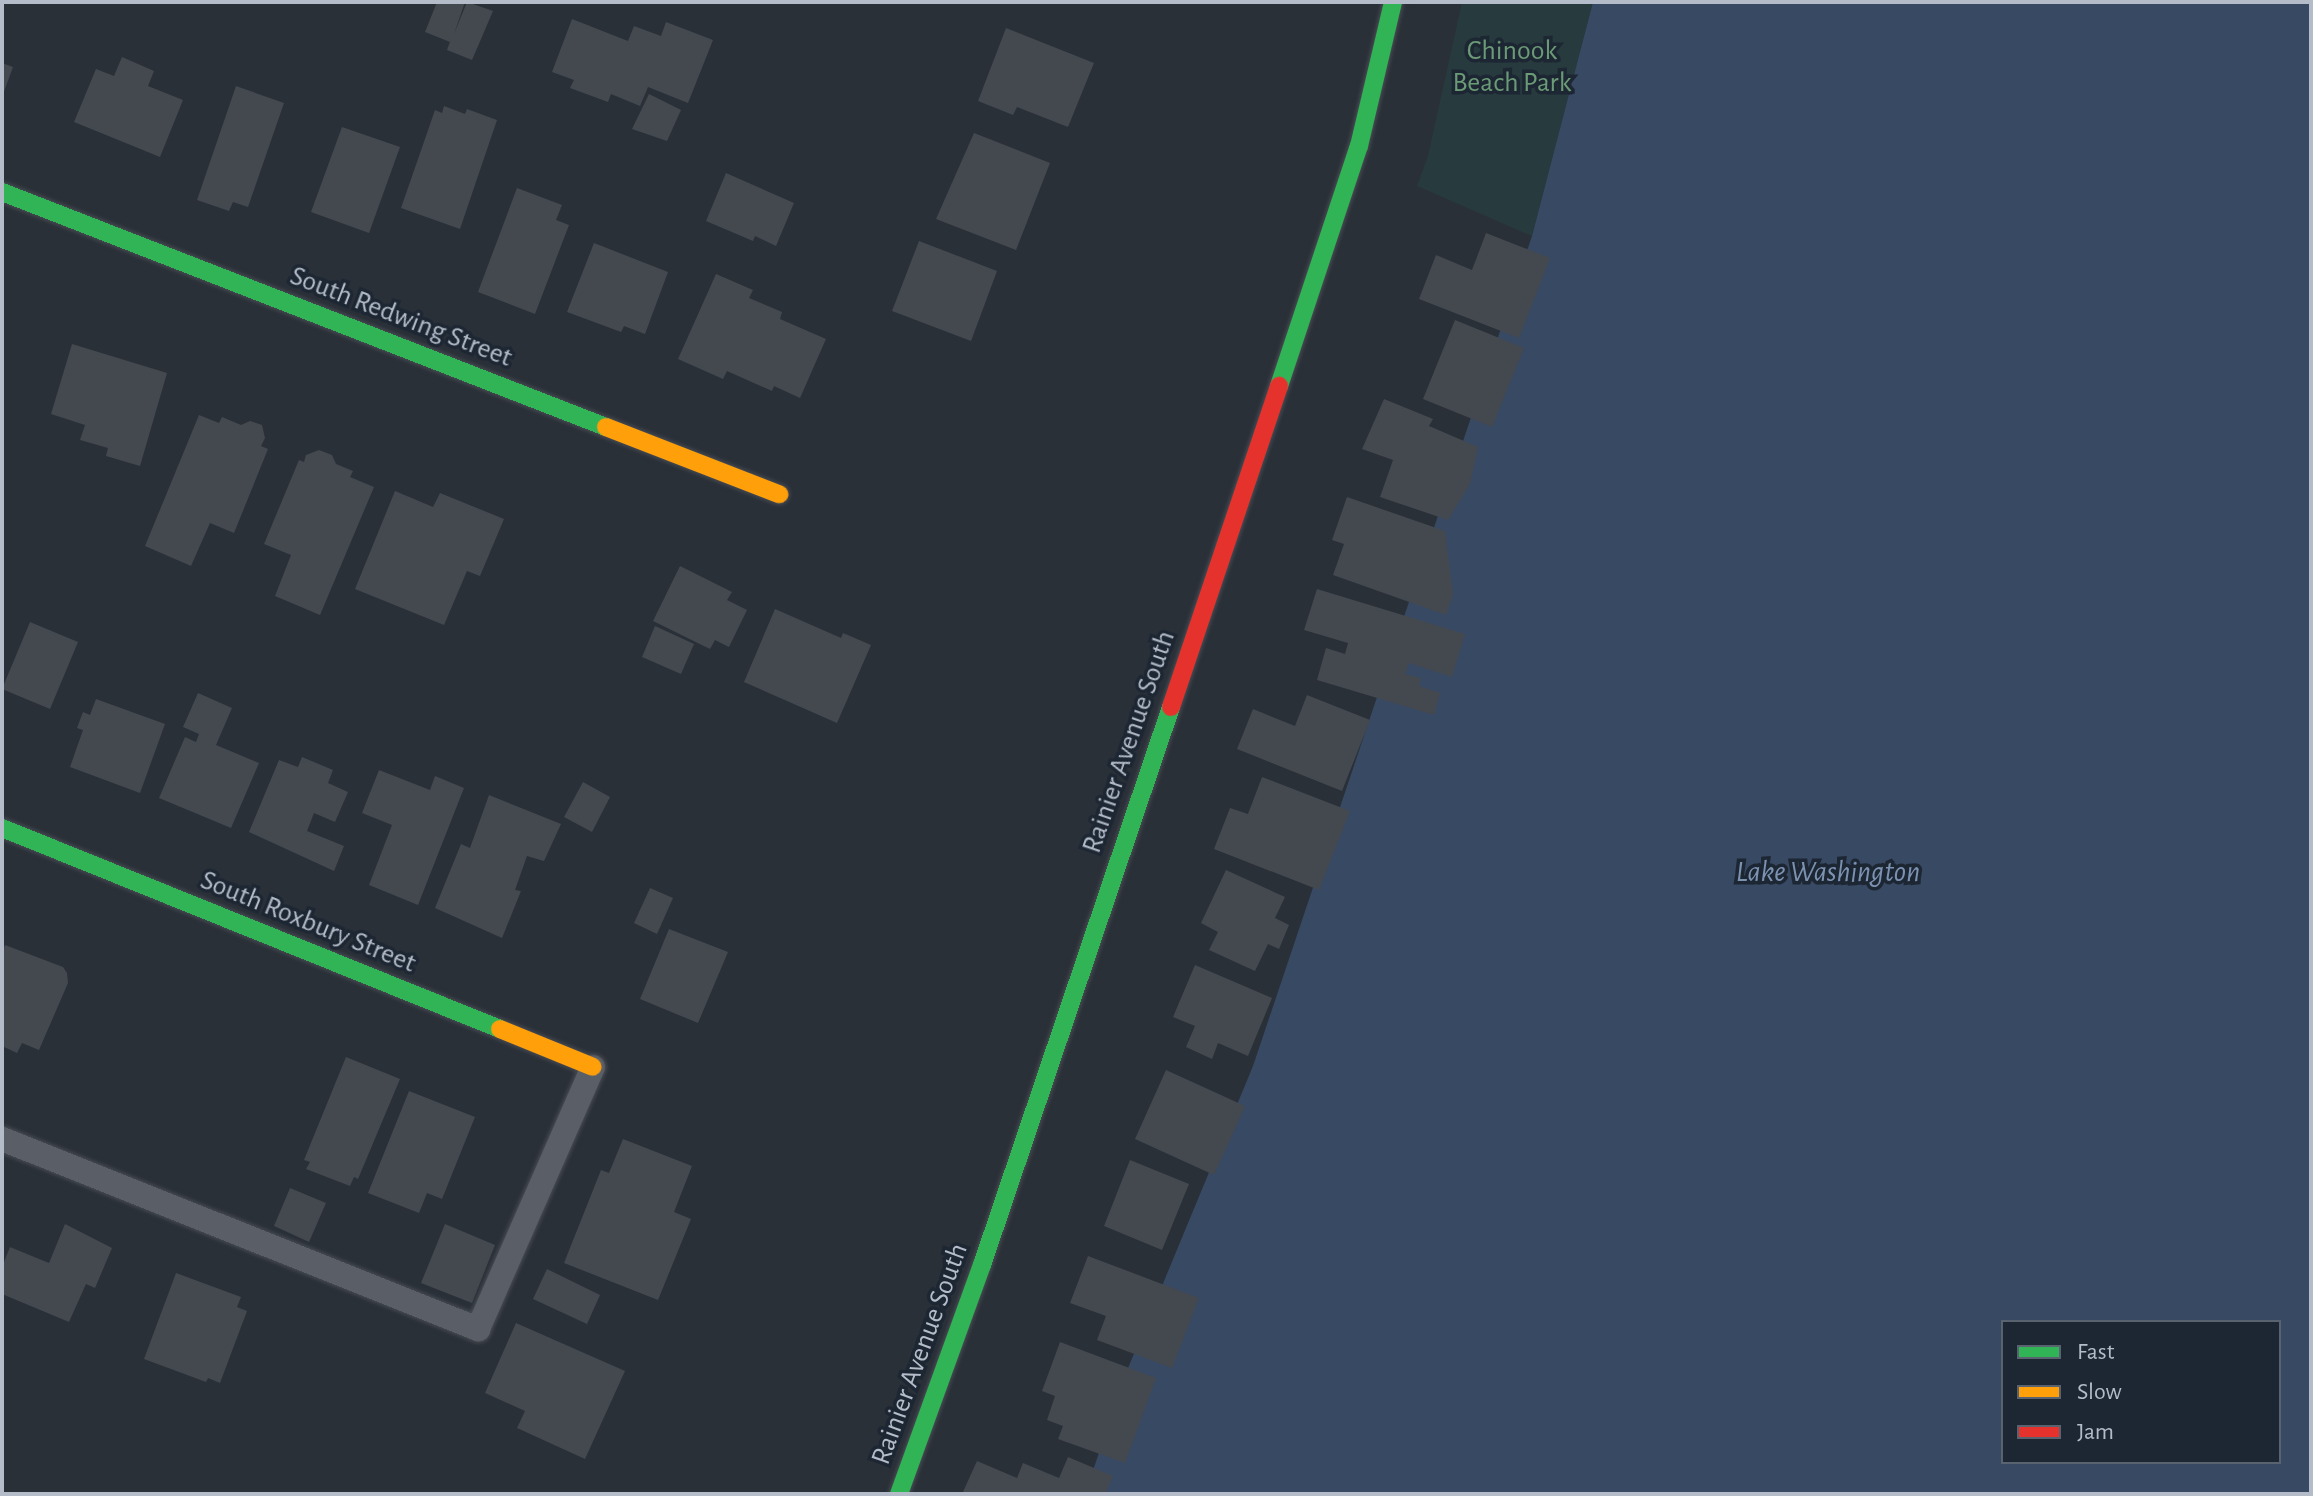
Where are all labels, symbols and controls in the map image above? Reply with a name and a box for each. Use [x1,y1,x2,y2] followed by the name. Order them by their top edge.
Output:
[1453,34,1571,100] park label: Chinook Beach Park
[285,259,517,375] street label: South Redwing Street
[1075,626,1183,858] street label: Rainier Avenue South
[1736,854,1920,890] water label: Lake Washington
[196,864,420,980] street label: South Roxbury Street
[864,1239,976,1469] street label: Rainier Avenue South
[2001,1320,2281,1464] legend
[2077,1340,2114,1364] text: Fast
[2077,1380,2122,1404] text: Slow
[2077,1420,2114,1444] text: Jam

